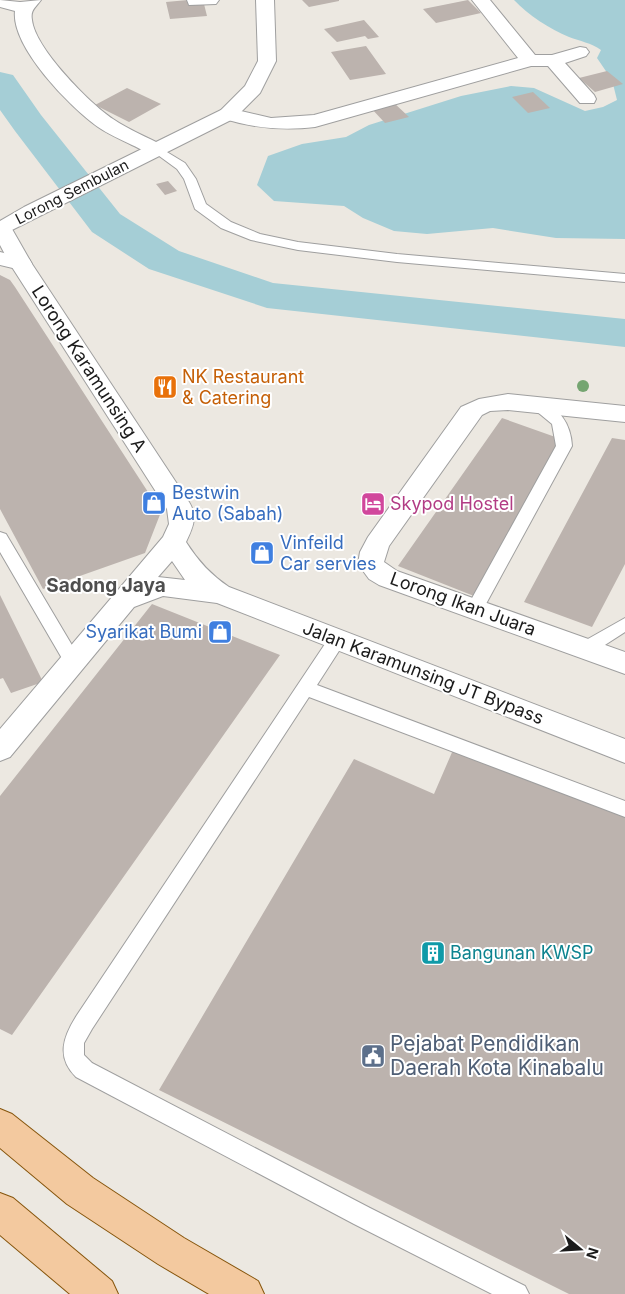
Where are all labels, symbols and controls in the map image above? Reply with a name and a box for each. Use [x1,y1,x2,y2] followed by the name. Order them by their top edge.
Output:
[12,155,132,228] street label: Lorong Sembulan
[28,282,151,456] street label: Lorong Karamunsing A
[182,366,304,408] place label: NK Restaurant & Catering
[152,374,178,400] restaurant icon: NK Restaurant & Catering
[172,482,283,524] place label: Bestwin Auto (Sabah)
[141,490,167,516] shop icon: Bestwin Auto (Sabah)
[360,491,386,517] hotel icon: Skypod Hostel
[390,493,514,514] place label: Skypod Hostel
[280,532,377,574] place label: Vinfeild Car servies
[249,540,275,566] shop icon: Vinfeild Car servies
[388,567,539,640] street label: Lorong Ikan Juara
[46,574,166,597] district label: Sadong Jaya
[300,617,547,728] street label: Jalan Karamunsing JT Bypass
[207,619,233,645] shop icon: Syarikat Bumi
[85,621,202,642] place label: Syarikat Bumi
[420,940,446,966] building icon: Bangunan KWSP
[450,942,594,963] place label: Bangunan KWSP
[390,1031,604,1080] place label: Pejabat Pendidikan Daerah Kota Kinabalu
[360,1043,386,1069] public building icon: Pejabat Pendidikan Daerah Kota Kinabalu
[555,1224,605,1274] north arrow
[583,1245,603,1261] text: N

